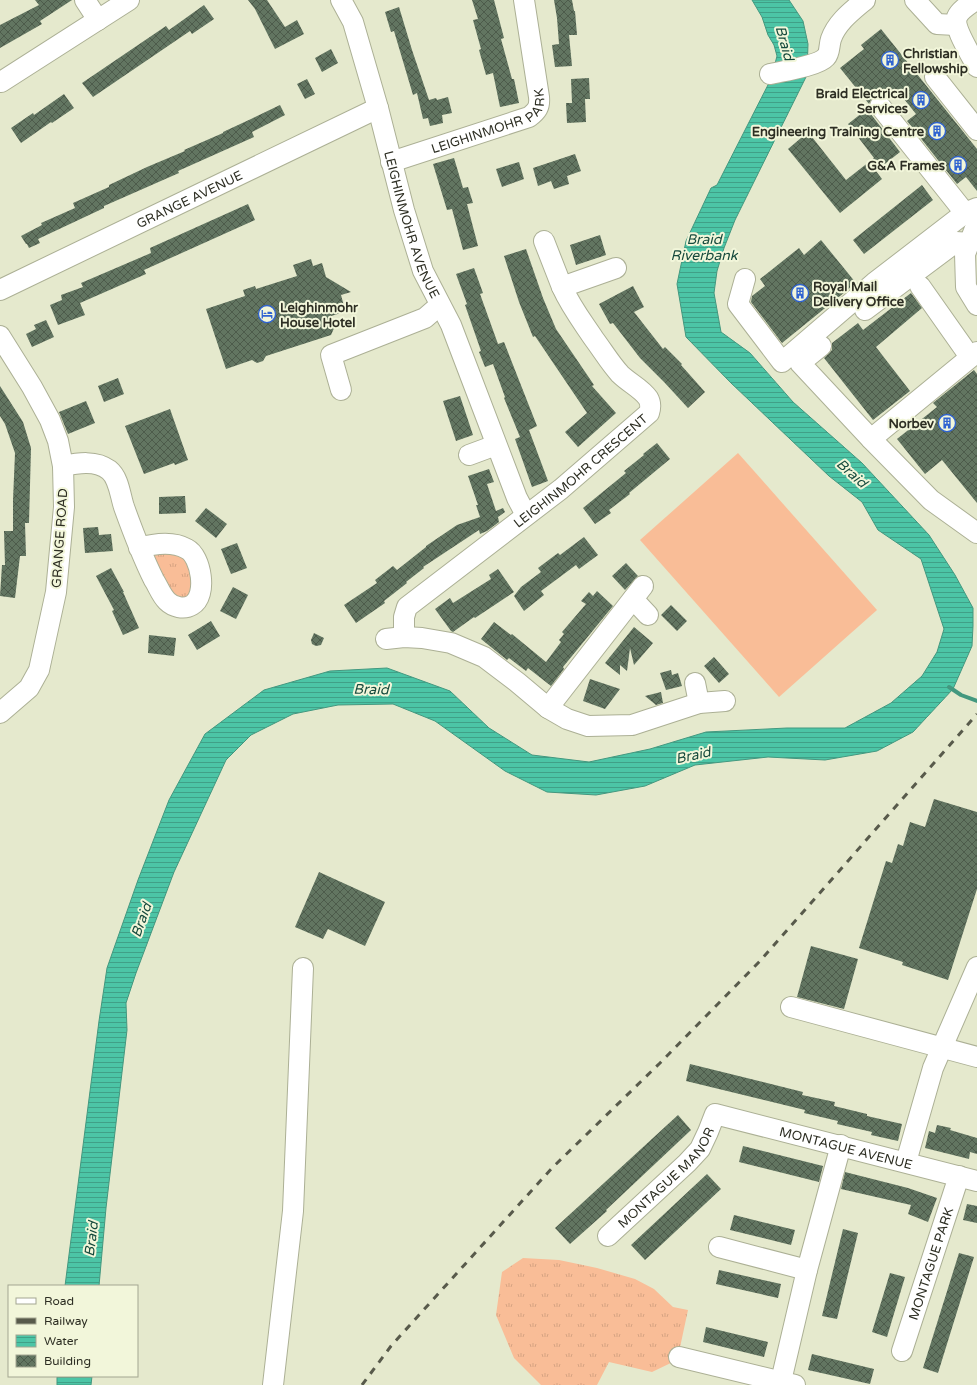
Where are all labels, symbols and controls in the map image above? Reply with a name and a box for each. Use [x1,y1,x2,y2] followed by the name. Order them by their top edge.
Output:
[772,24,798,64] water label: Braid
[903,46,968,77] place label: Christian Fellowship
[880,50,900,70] building icon: Christian Fellowship
[816,86,908,117] place label: Braid Electrical Services
[429,87,548,157] street label: LEIGHINMOHR PARK
[911,90,931,110] building icon: Braid Electrical Services
[927,121,947,141] building icon: Engineering Training Centre
[752,124,925,140] place label: Engineering Training Centre
[380,149,443,301] street label: LEIGHINMOHR AVENUE
[948,155,968,175] building icon: G&A Frames
[867,158,945,174] place label: G&A Frames
[134,167,245,232] street label: GRANGE AVENUE
[671,231,739,264] water label: Braid Riverbank
[813,279,905,310] place label: Royal Mail Delivery Office
[790,283,810,303] building icon: Royal Mail Delivery Office
[280,300,359,331] place label: Leighinmohr House Hotel
[257,304,277,324] hotel icon: Leighinmohr House Hotel
[511,411,651,531] street label: LEIGHINMOHR CRESCENT
[937,413,957,433] building icon: Norbev
[888,416,934,432] place label: Norbev
[833,455,872,493] water label: Braid
[49,487,71,588] street label: GRANGE ROAD
[353,681,391,698] water label: Braid
[674,743,714,767] water label: Braid
[127,899,156,940] water label: Braid
[778,1124,914,1173] street label: MONTAGUE AVENUE
[615,1125,718,1232] street label: MONTAGUE MANOR
[906,1205,957,1322] street label: MONTAGUE PARK
[81,1218,102,1258] water label: Braid
[8,1285,138,1377] legend
[44,1294,74,1308] text: Road
[44,1314,88,1328] text: Railway
[44,1334,79,1348] text: Water
[44,1354,91,1368] text: Building

